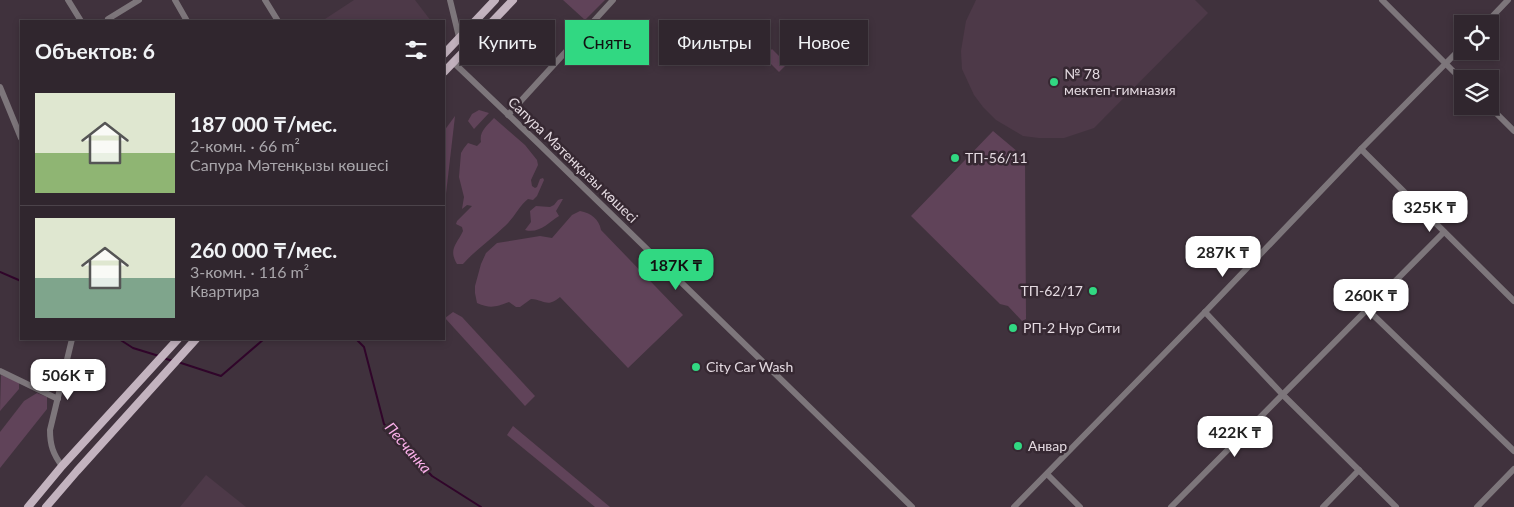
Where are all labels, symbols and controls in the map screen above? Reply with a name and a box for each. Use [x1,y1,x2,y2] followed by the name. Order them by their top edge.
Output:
[1454,15,1499,115] map controls
[1454,15,1499,60] button: locate
[460,20,555,65] chip: Купить
[565,20,649,65] chip: Снять
[659,20,770,65] chip: Фильтры
[780,20,868,65] chip: Новое
[402,36,430,64] icon: filters
[35,38,155,63] text: Объектов: 6
[1064,65,1176,98] place label: № 78 мектеп-гимназия
[1454,70,1499,115] button: layers
[1048,76,1060,88] marker: № 78 мектеп-гимназия
[505,93,642,226] street label: Сапура Мәтенқызы көшесі
[190,111,337,136] text: 187 000 ₸/мес.
[75,113,135,173] icon: home
[190,136,300,155] text: 2-комн. · 66 m²
[965,149,1028,166] place label: ТП-56/11
[949,152,961,164] marker: ТП-56/11
[190,155,388,174] text: Сапура Мәтенқызы көшесі
[1389,190,1471,233] pin: 325K ₸
[1404,197,1456,216] text: 325K ₸
[1182,236,1264,278] pin: 287K ₸
[190,237,337,262] text: 260 000 ₸/мес.
[75,238,135,298] icon: home
[1197,242,1249,261] text: 287K ₸
[635,248,717,291] pin: 187K ₸
[650,255,702,274] text: 187K ₸
[190,262,309,281] text: 3-комн. · 116 m²
[1330,278,1412,321] pin: 260K ₸
[190,281,259,300] text: Квартира
[1020,282,1083,299] place label: ТП-62/17
[1087,285,1099,297] marker: ТП-62/17
[1345,285,1397,304] text: 260K ₸
[1023,319,1120,336] place label: РП-2 Нур Сити
[1007,322,1019,334] marker: РП-2 Нур Сити
[27,358,109,401] pin: 506K ₸
[706,358,793,375] place label: City Car Wash
[690,361,702,373] marker: City Car Wash
[42,365,94,384] text: 506K ₸
[1194,416,1276,458] pin: 422K ₸
[382,418,436,477] water label: Песчанка
[1209,422,1261,441] text: 422K ₸
[1028,437,1067,454] place label: Анвар
[1012,440,1024,452] marker: Анвар

